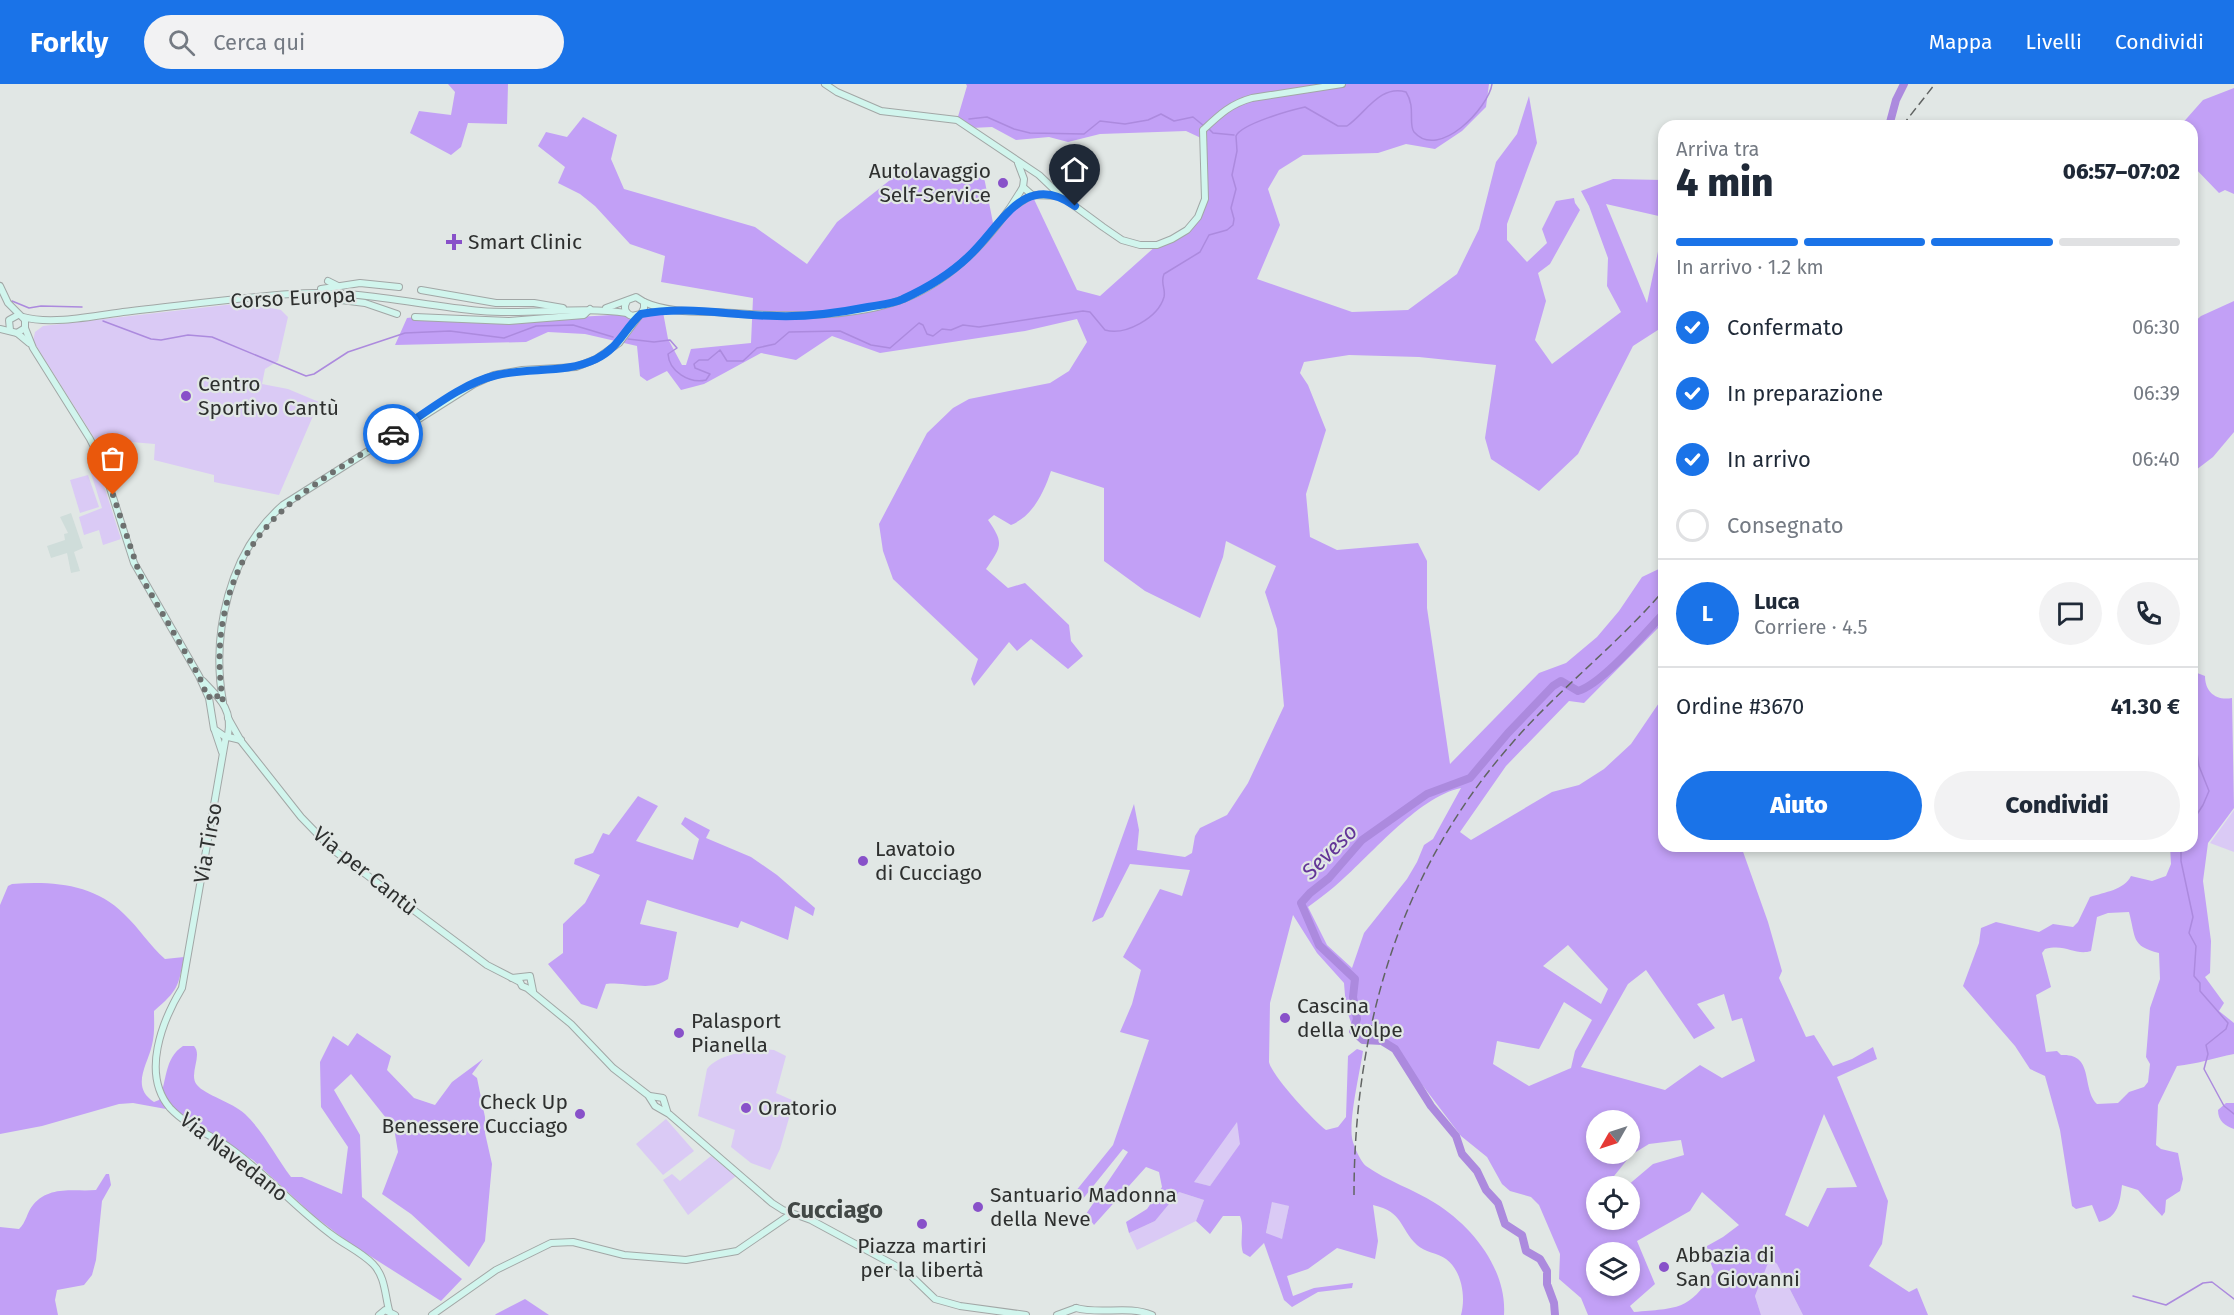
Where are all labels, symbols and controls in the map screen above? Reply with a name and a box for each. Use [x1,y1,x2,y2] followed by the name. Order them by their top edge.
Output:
[144,15,564,69] search box
[30,26,108,59] text: Forkly
[165,26,198,59] icon: search
[213,29,305,56] text: Cerca qui
[1929,29,1993,55] text: Mappa
[2026,29,2082,55] text: Livelli
[2115,29,2204,55] text: Condividi
[1676,137,1759,161] text: Arriva tra
[1049,144,1100,206] pin
[1058,153,1091,186] icon: home
[869,158,991,208] place label: Autolavaggio Self-Service
[2063,158,2180,185] text: 06:57–07:02
[1676,160,1774,206] text: 4 min
[996,176,1010,190] marker: Autolavaggio Self-Service
[468,229,582,255] place label: Smart Clinic
[445,233,463,251] marker: Smart Clinic
[1676,255,1824,279] text: In arrivo · 1.2 km
[230,282,356,314] street label: Corso Europa
[1676,311,1709,344] icon: check
[1727,314,1844,341] text: Confermato
[2132,315,2180,339] text: 06:30
[198,371,339,421] place label: Centro Sportivo Cantù
[1676,377,1709,410] icon: check
[1727,380,1883,407] text: In preparazione
[2133,381,2180,405] text: 06:39
[179,389,193,403] marker: Centro Sportivo Cantù
[363,404,423,464] courier
[377,418,410,451] icon: car
[87,433,138,495] pin
[96,442,129,475] icon: bag
[1676,443,1709,476] icon: check
[1727,446,1811,473] text: In arrivo
[2132,447,2180,471] text: 06:40
[1727,512,1844,539] text: Consegnato
[2039,582,2102,645] button: chat
[2117,582,2180,645] button: phone
[1754,588,1800,615] text: Luca
[1702,600,1713,627] text: L
[1754,615,1868,639] text: Corriere · 4.5
[1676,693,1804,720] text: Ordine #3670
[2111,693,2180,720] text: 41.30 €
[1676,771,1922,840] button: Aiuto
[1934,771,2180,840] button: Condividi
[188,801,228,885] street label: Via Tirso
[1295,818,1363,886] water label: Seveso
[307,821,423,921] street label: Via per Cantù
[875,836,982,886] place label: Lavatoio di Cucciago
[856,854,870,868] marker: Lavatoio di Cucciago
[1297,993,1403,1043] place label: Cascina della volpe
[691,1008,781,1058] place label: Palasport Pianella
[1278,1011,1292,1025] marker: Cascina della volpe
[672,1026,686,1040] marker: Palasport Pianella
[381,1089,568,1139] place label: Check Up Benessere Cucciago
[758,1095,837,1121] place label: Oratorio
[739,1101,753,1115] marker: Oratorio
[175,1107,293,1207] street label: Via Navedano
[573,1107,587,1121] marker: Check Up Benessere Cucciago
[1586,1110,1640,1164] north arrow
[1586,1110,1640,1296] map controls
[1586,1176,1640,1230] button: locate
[990,1182,1177,1232] place label: Santuario Madonna della Neve
[787,1196,883,1224] district label: Cucciago
[971,1200,985,1214] marker: Santuario Madonna della Neve
[915,1217,929,1231] marker: Piazza martiri per la libertà
[857,1233,987,1283] place label: Piazza martiri per la libertà
[1586,1242,1640,1296] button: layers
[1676,1242,1800,1292] place label: Abbazia di San Giovanni
[1657,1260,1671,1274] marker: Abbazia di San Giovanni

